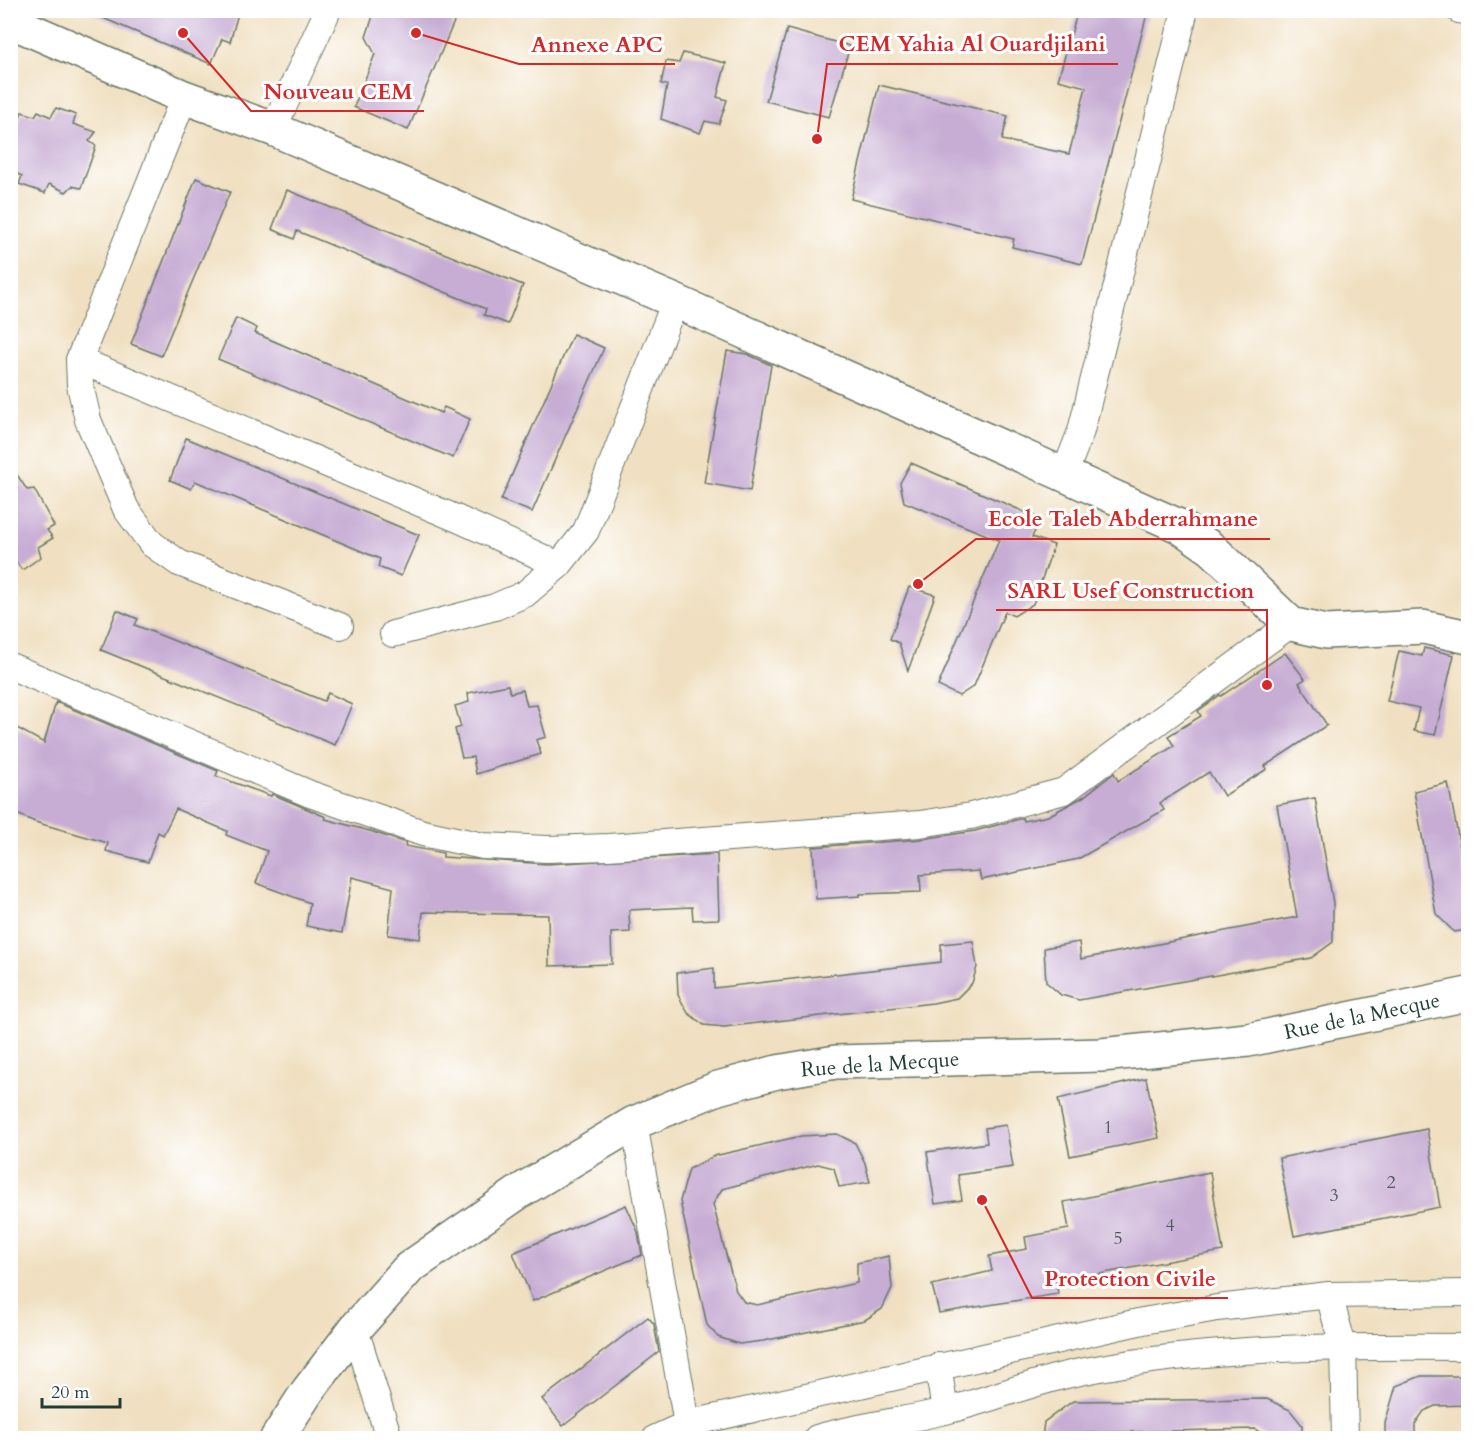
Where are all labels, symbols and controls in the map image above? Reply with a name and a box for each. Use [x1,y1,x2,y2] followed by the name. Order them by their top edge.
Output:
[519,24,675,64] callout: Annexe APC
[827,24,1118,64] callout: CEM Yahia Al Ouardjilani
[839,29,1105,59] text: CEM Yahia Al Ouardjilani
[531,30,663,60] text: Annexe APC
[251,71,424,111] callout: Nouveau CEM
[263,77,413,107] text: Nouveau CEM
[976,499,1270,539] callout: Ecole Taleb Abderrahmane
[988,504,1258,534] text: Ecole Taleb Abderrahmane
[996,570,1267,610] callout: SARL Usef Construction
[1008,576,1254,606] text: SARL Usef Construction
[1281,986,1443,1047] street label: Rue de la Mecque
[800,1044,960,1085] street label: Rue de la Mecque
[1103,1115,1113,1140] house number: 1
[1386,1170,1396,1195] house number: 2
[1329,1183,1339,1208] house number: 3
[1165,1213,1175,1238] house number: 4
[1113,1226,1123,1251] house number: 5
[1032,1258,1228,1298] callout: Protection Civile
[1044,1264,1216,1294] text: Protection Civile
[42,1371,120,1409] scale bar
[51,1380,90,1405] text: 20 m

